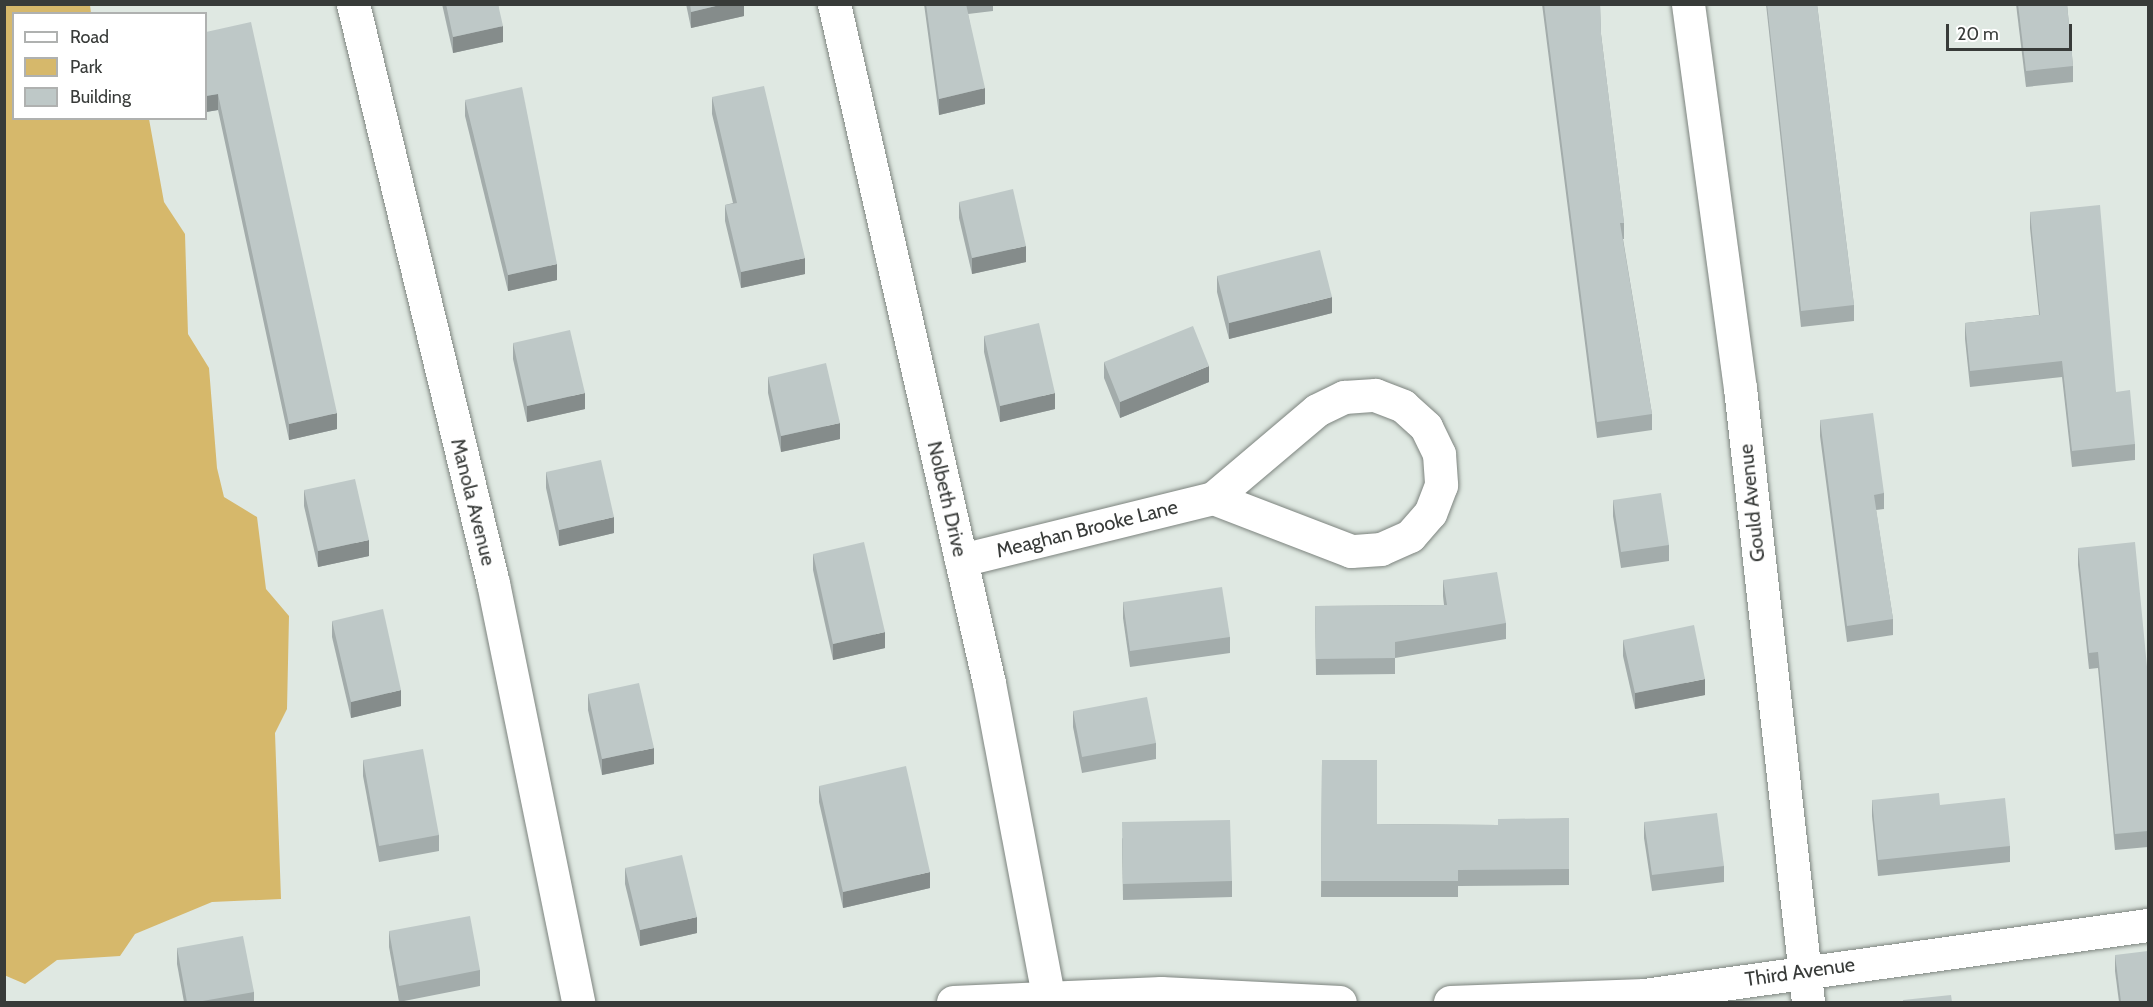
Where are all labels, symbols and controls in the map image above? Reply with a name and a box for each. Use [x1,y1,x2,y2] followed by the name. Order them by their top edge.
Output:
[12,12,207,120] legend
[1949,12,2075,50] scale bar
[1957,23,1999,45] text: 20 m
[70,26,109,48] text: Road
[70,56,102,78] text: Park
[70,86,131,108] text: Building
[446,436,500,568] street label: Manola Avenue
[922,439,972,559] street label: Nolbeth Drive
[1734,443,1770,563] street label: Gould Avenue
[994,495,1180,563] street label: Meaghan Brooke Lane
[1744,952,1856,992] street label: Third Avenue

